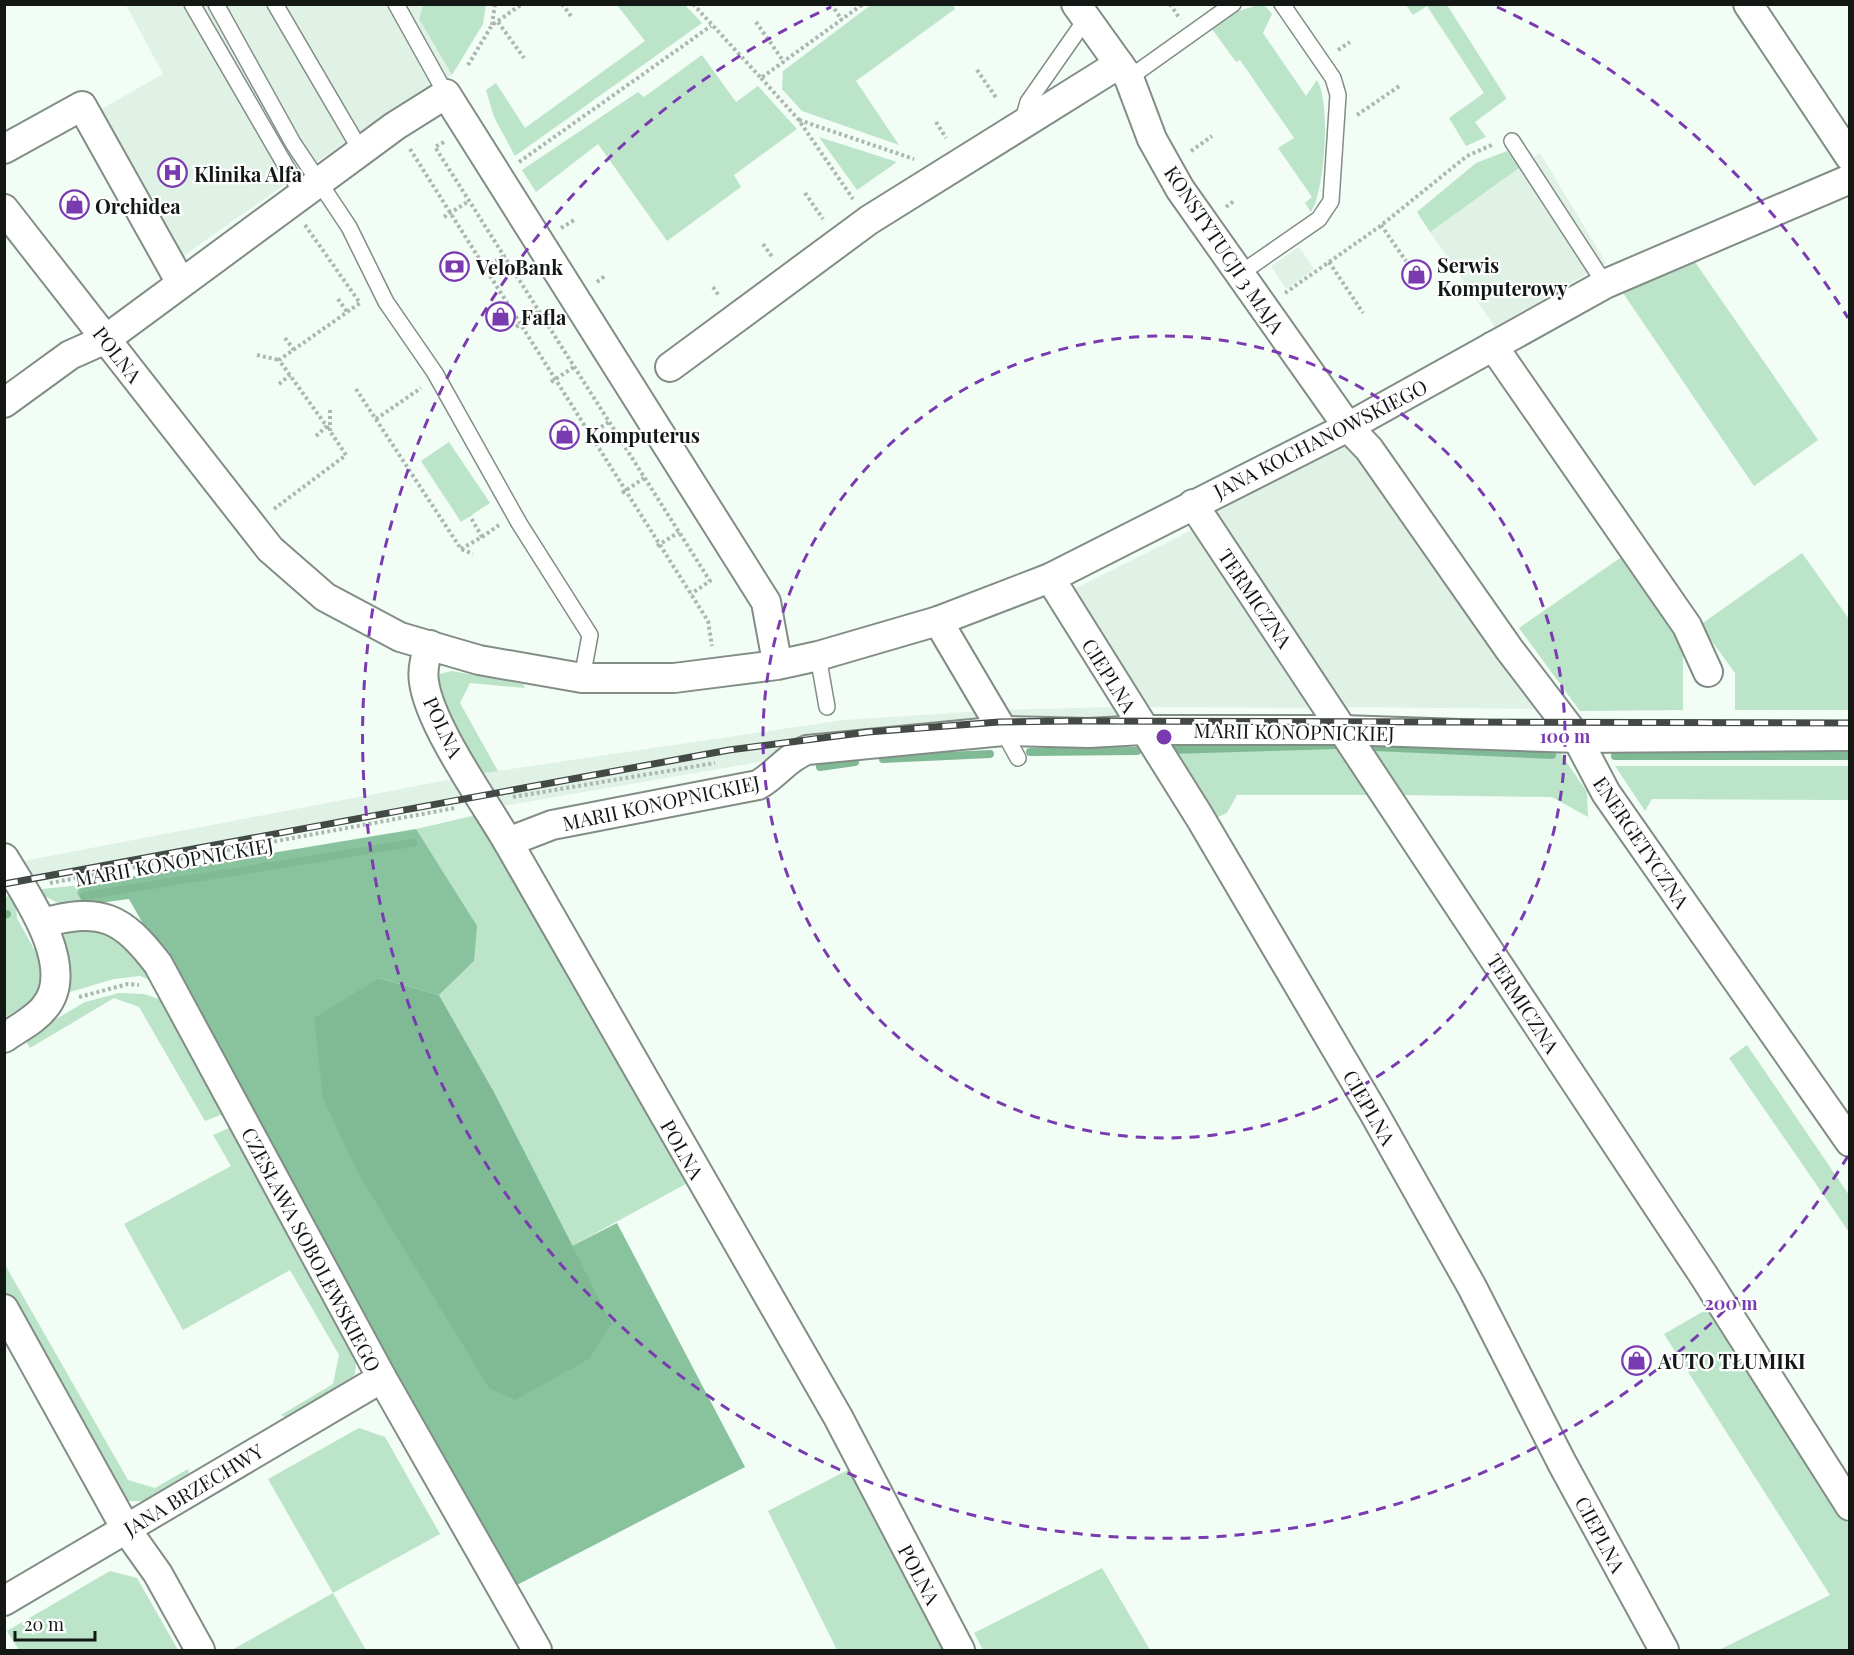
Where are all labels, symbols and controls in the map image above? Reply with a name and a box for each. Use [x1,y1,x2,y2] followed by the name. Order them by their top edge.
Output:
[157,157,189,189] hospital icon: Klinika Alfa
[194,160,303,187] place label: Klinika Alfa
[1159,160,1291,338] street label: KONSTYTUCJI 3 MAJA
[58,189,90,221] shop icon: Orchidea
[95,192,181,219] place label: Orchidea
[439,250,471,282] bank icon: VeloBank
[1437,251,1568,301] place label: Serwis Komputerowy
[475,253,563,280] place label: VeloBank
[1400,259,1432,291] shop icon: Serwis Komputerowy
[484,300,516,332] shop icon: Fafla
[521,303,567,330] place label: Fafla
[87,320,149,388] street label: POLNA
[1208,372,1432,504] street label: JANA KOCHANOWSKIEGO
[548,418,580,450] shop icon: Komputerus
[585,421,700,448] place label: Komputerus
[1213,543,1299,653] street label: TERMICZNA
[1077,633,1144,718] street label: CIEPLNA
[418,692,470,762] street label: POLNA
[1193,716,1395,746] street label: MARII KONOPNICKIEJ
[1540,724,1591,748] text: 100 m
[1154,727,1174,747] centre of rings
[560,768,762,836] street label: MARII KONOPNICKIEJ
[1588,771,1696,914] street label: ENERGETYCZNA
[73,830,275,892] street label: MARII KONOPNICKIEJ
[1482,948,1567,1058] street label: TERMICZNA
[1338,1064,1403,1150] street label: CIEPLNA
[655,1114,711,1184] street label: POLNA
[236,1122,388,1376] street label: CZESŁAWA SOBOLEWSKIEGO
[1704,1291,1758,1315] text: 200 m
[1621,1344,1653,1376] shop icon: AUTO TŁUMIKI
[1657,1347,1806,1374] place label: AUTO TŁUMIKI
[117,1437,268,1542] street label: JANA BRZECHWY
[1570,1491,1633,1577] street label: CIEPLNA
[893,1539,947,1609] street label: POLNA
[15,1604,94,1642] scale bar
[24,1612,64,1636] text: 20 m

